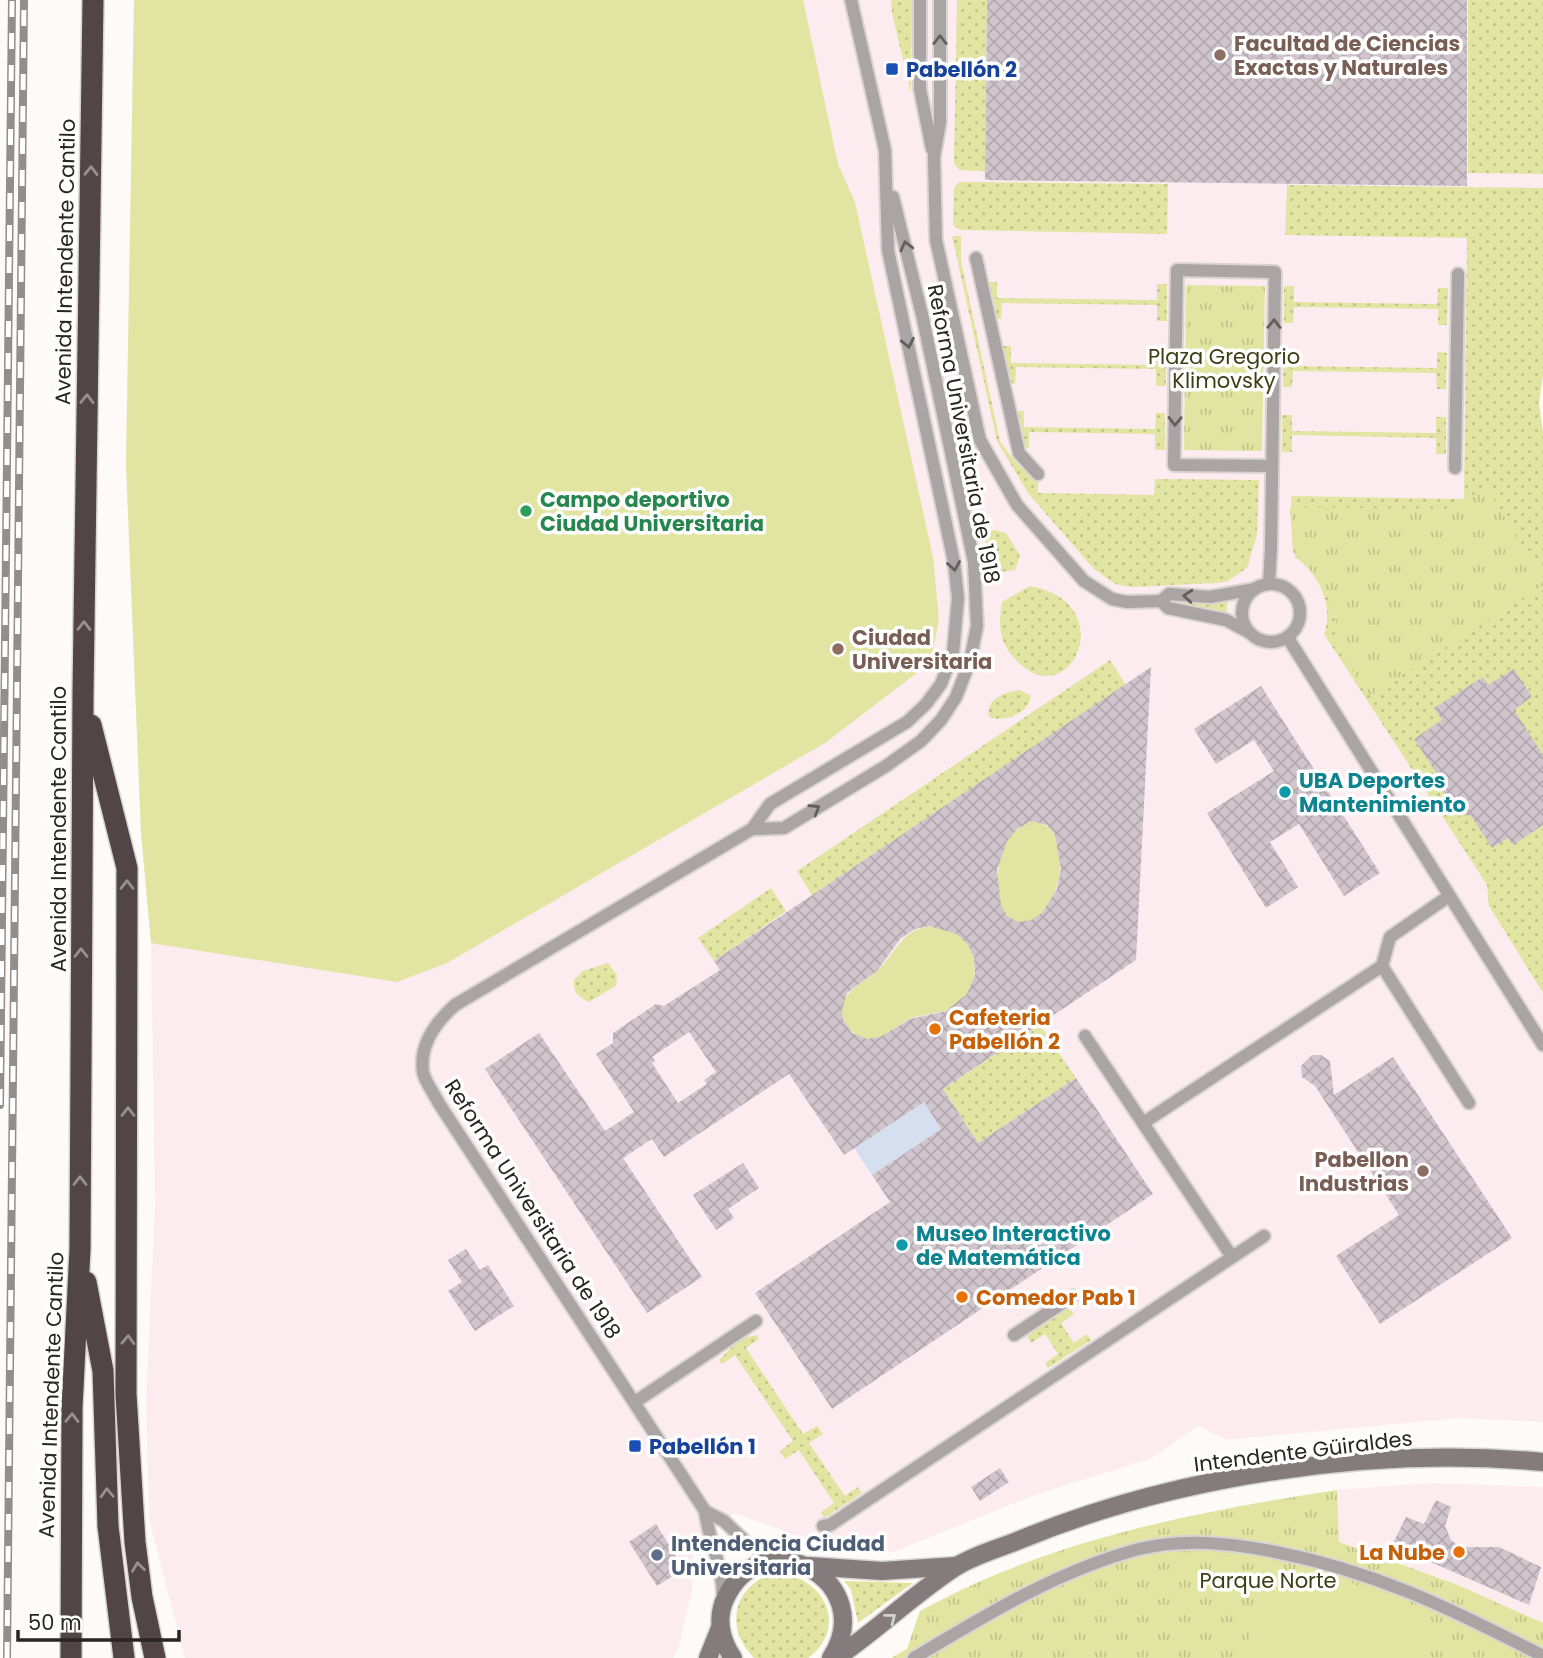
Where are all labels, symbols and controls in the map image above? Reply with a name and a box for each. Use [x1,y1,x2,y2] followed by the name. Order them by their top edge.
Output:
[1234,29,1460,82] place label: Facultad de Ciencias Exactas y Naturales
[932,34,948,45] one-way arrow
[1212,47,1228,63] marker: Facultad de Ciencias Exactas y Naturales
[906,55,1017,84] place label: Pabellón 2
[884,61,900,77] marker: Pabellón 2
[48,119,82,405] street label: Avenida Intendente Cantilo
[83,166,98,177] one-way arrow
[900,240,914,252] one-way arrow
[921,282,1007,586] street label: Reforma Universitaria de 1918
[1266,319,1282,329] one-way arrow
[899,337,914,349] one-way arrow
[1148,342,1300,395] park label: Plaza Gregorio Klimovsky
[79,393,95,404] one-way arrow
[1167,416,1183,426] one-way arrow
[540,485,764,538] place label: Campo deportivo Ciudad Universitaria
[518,503,534,519] marker: Campo deportivo Ciudad Universitaria
[946,560,961,572] one-way arrow
[1182,589,1193,604] one-way arrow
[76,620,92,631] one-way arrow
[852,623,992,676] place label: Ciudad Universitaria
[830,641,846,657] marker: Ciudad Universitaria
[44,686,73,972] street label: Avenida Intendente Cantilo
[1299,766,1466,819] place label: UBA Deportes Mantenimiento
[1277,784,1293,800] marker: UBA Deportes Mantenimiento
[808,804,821,817] one-way arrow
[119,879,135,890] one-way arrow
[73,948,89,958] one-way arrow
[949,1003,1060,1056] place label: Cafeteria Pabellón 2
[927,1021,943,1037] marker: Cafeteria Pabellón 2
[438,1073,628,1345] street label: Reforma Universitaria de 1918
[120,1107,136,1117] one-way arrow
[1299,1145,1409,1198] place label: Pabellon Industrias
[1415,1163,1431,1179] marker: Pabellon Industrias
[72,1175,88,1186] one-way arrow
[916,1219,1111,1272] place label: Museo Interactivo de Matemática
[894,1237,910,1253] marker: Museo Interactivo de Matemática
[32,1251,70,1539] street label: Avenida Intendente Cantilo
[976,1283,1136,1312] place label: Comedor Pab 1
[954,1289,970,1305] marker: Comedor Pab 1
[121,1334,136,1345] one-way arrow
[64,1413,80,1423] one-way arrow
[1192,1423,1414,1479] street label: Intendente Güiraldes
[649,1432,756,1461] place label: Pabellón 1
[627,1438,643,1454] marker: Pabellón 1
[100,1487,115,1498] one-way arrow
[671,1529,885,1582] place label: Intendencia Ciudad Universitaria
[1359,1538,1445,1567] place label: La Nube
[1451,1544,1467,1560] marker: La Nube
[649,1547,665,1563] marker: Intendencia Ciudad Universitaria
[131,1561,146,1573] one-way arrow
[1199,1566,1337,1595] park label: Parque Norte
[18,1598,178,1642] scale bar
[28,1608,82,1637] text: 50 m
[883,1613,896,1626] one-way arrow

